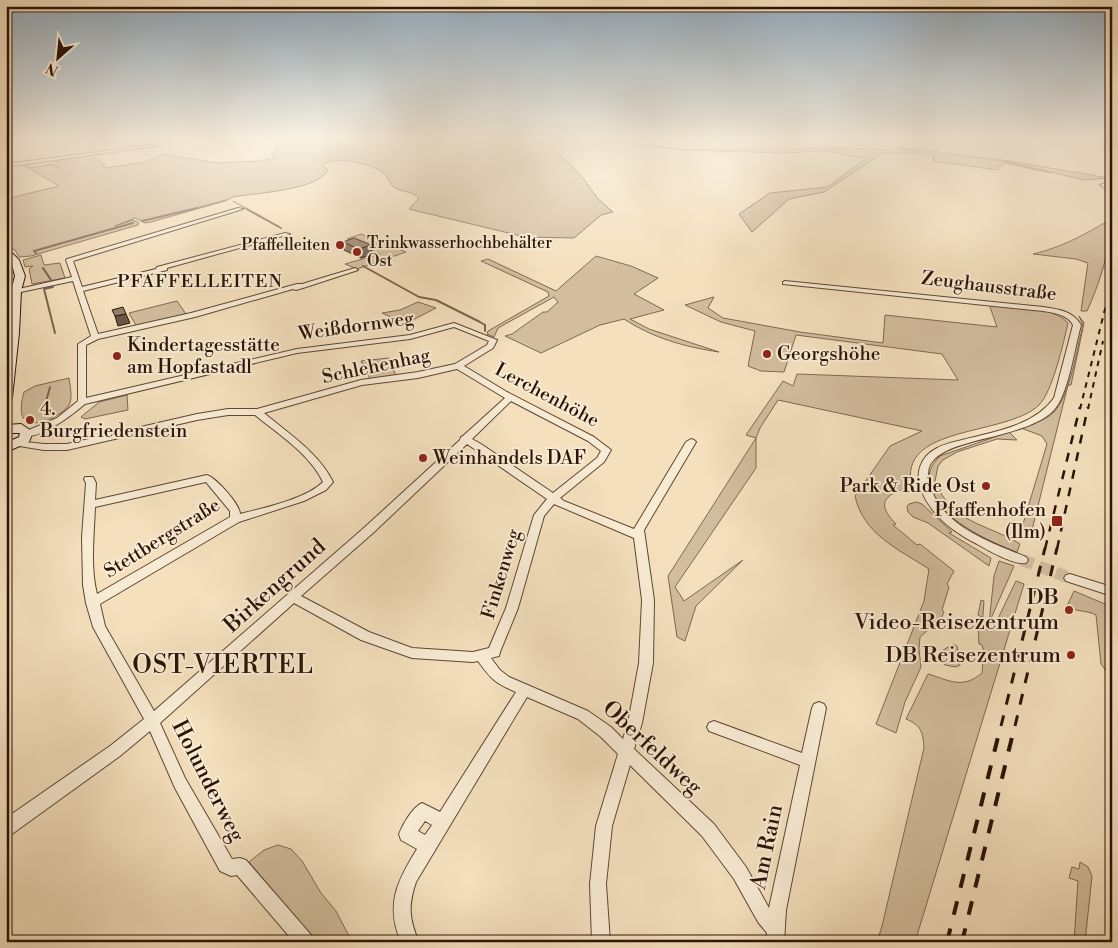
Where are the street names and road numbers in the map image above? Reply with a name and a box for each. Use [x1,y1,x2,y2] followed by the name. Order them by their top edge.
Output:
[920,266,1058,306] street label: Zeughausstraße
[296,306,415,346] street label: Weißdornweg
[320,343,432,389] street label: Schlehenhag
[491,357,603,433] street label: Lerchenhöhe
[100,493,224,583] street label: Stettbergstraße
[476,526,526,622] street label: Finkenweg
[218,533,332,639] street label: Birkengrund
[597,695,708,801] street label: Oberfeldweg
[166,715,251,847] street label: Holunderweg
[745,802,789,893] street label: Am Rain

